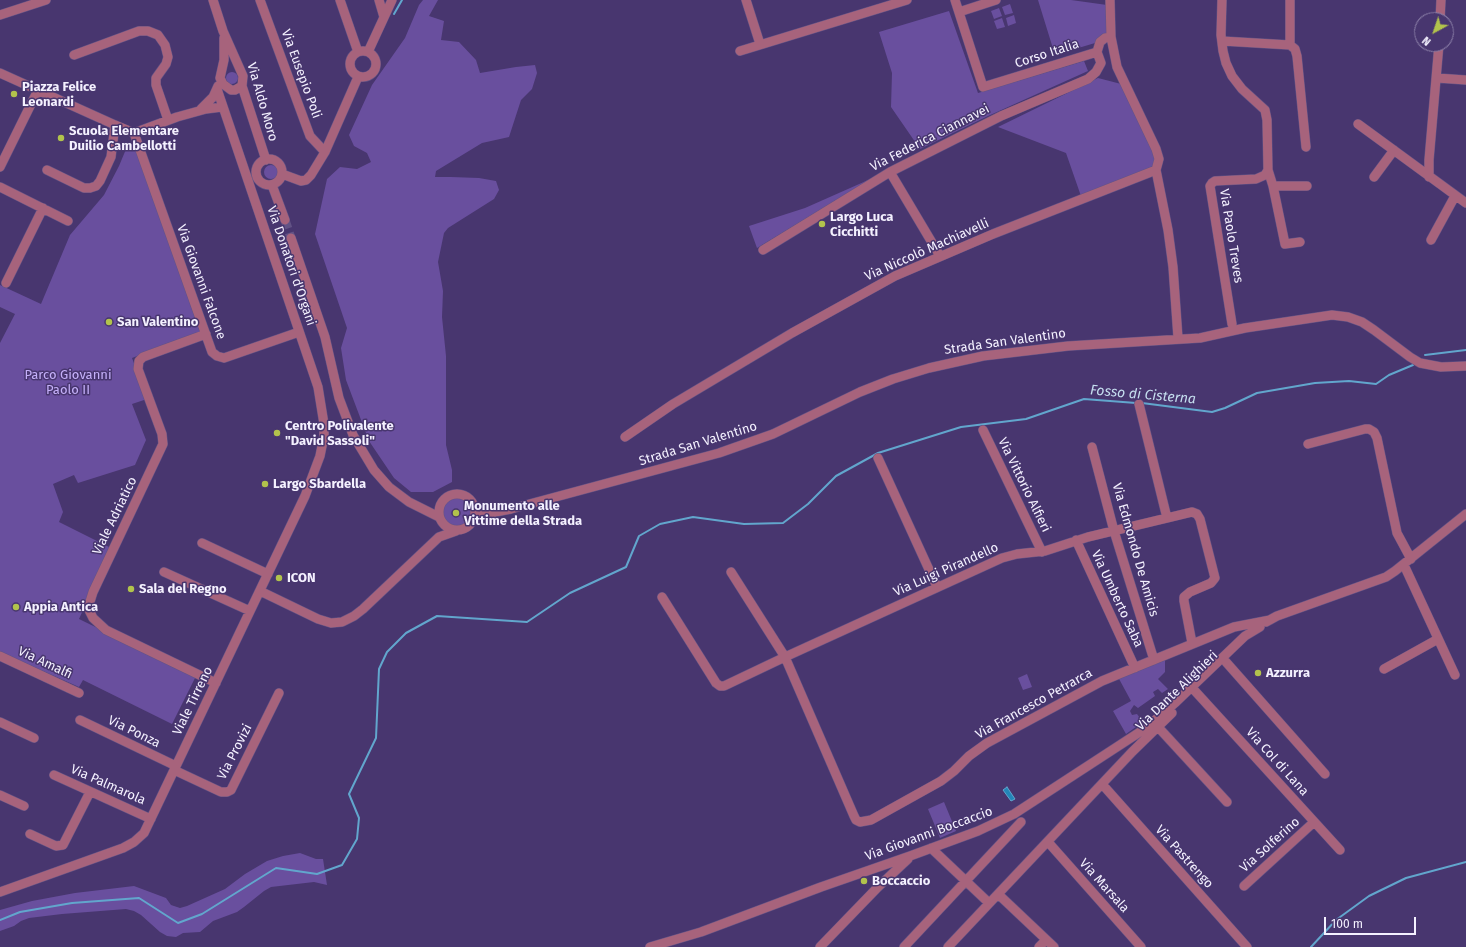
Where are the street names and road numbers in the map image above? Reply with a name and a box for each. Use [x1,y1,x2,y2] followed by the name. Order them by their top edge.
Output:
[278,27,324,121] street label: Via Eusepio Poli
[1013,36,1081,72] street label: Corso Italia
[243,61,281,143] street label: Via Aldo Moro
[868,101,992,175] street label: Via Federica Ciannavei
[1216,188,1246,284] street label: Via Paolo Treves
[263,204,319,328] street label: Via Donatori d'Organi
[862,216,992,284] street label: Via Niccolò Machiavelli
[173,222,229,342] street label: Via Giovanni Falcone
[943,326,1067,358] street label: Strada San Valentino
[637,419,759,469] street label: Strada San Valentino
[994,435,1054,535] street label: Via Vittorio Alfieri
[89,474,141,558] street label: Viale Adriatico
[1108,481,1162,619] street label: Via Edmondo De Amicis
[891,540,1001,600] street label: Via Luigi Pirandello
[1088,548,1146,650] street label: Via Umberto Saba
[15,644,75,682] street label: Via Amalfi
[1133,648,1221,734] street label: Via Dante Alighieri
[170,664,216,738] street label: Viale Tirreno
[973,665,1095,743] street label: Via Francesco Petrarca
[105,713,163,751] street label: Via Ponza
[214,722,256,782] street label: Via Provizi
[1242,725,1312,799] street label: Via Col di Lana
[68,762,148,808] street label: Via Palmarola
[863,804,995,864] street label: Via Giovanni Boccaccio
[1237,814,1303,876] street label: Via Solferino
[1152,822,1216,892] street label: Via Pastrengo
[1076,856,1132,916] street label: Via Marsala

